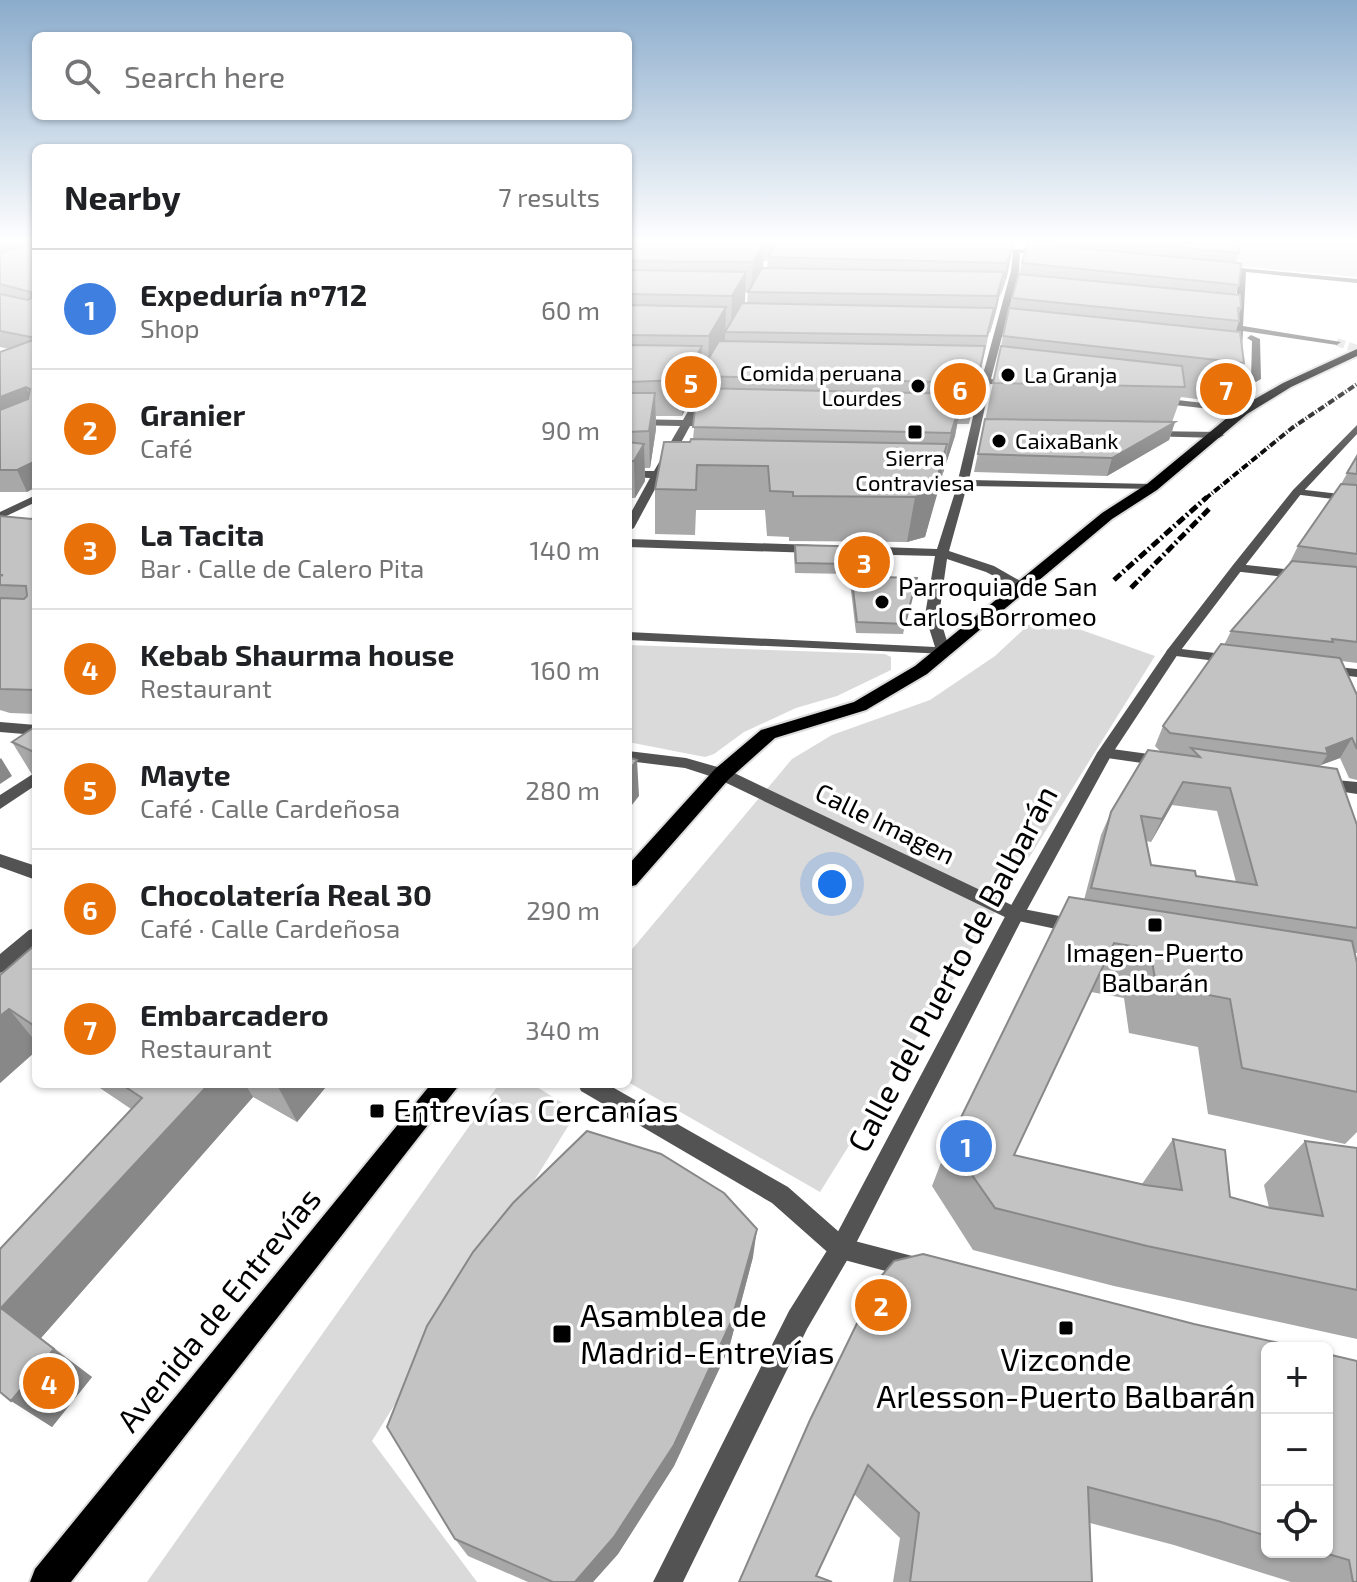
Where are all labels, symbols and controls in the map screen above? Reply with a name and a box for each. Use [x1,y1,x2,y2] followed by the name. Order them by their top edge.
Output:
[32,32,632,120] search box
[60,54,104,98] icon: search
[124,58,285,94] text: Search here
[64,176,181,217] text: Nearby
[498,181,600,212] text: 7 results
[140,276,367,312] text: Expeduría nº712
[84,294,96,325] text: 1
[541,294,600,325] text: 60 m
[140,312,200,343] text: Shop
[665,352,717,412] pin: 5
[740,359,902,410] place label: Comida peruana Lourdes
[934,359,986,419] pin: 6
[1200,359,1252,419] pin: 7
[1024,361,1117,388] place label: La Granja
[999,366,1017,384] marker: La Granja
[909,377,927,395] marker: Comida peruana Lourdes
[140,396,245,432] text: Granier
[82,414,98,445] text: 2
[541,414,600,445] text: 90 m
[906,423,924,441] marker: Sierra Contraviesa
[1015,427,1118,453] place label: CaixaBank
[140,432,193,463] text: Café
[990,432,1008,450] marker: CaixaBank
[855,444,975,495] place label: Sierra Contraviesa
[140,516,264,552] text: La Tacita
[838,532,890,592] pin: 3
[83,534,97,565] text: 3
[529,534,600,565] text: 140 m
[140,552,424,583] text: Bar · Calle de Calero Pita
[898,570,1098,631] place label: Parroquia de San Carlos Borromeo
[873,593,891,611] marker: Parroquia de San Carlos Borromeo
[140,636,454,672] text: Kebab Shaurma house
[82,654,98,685] text: 4
[531,654,600,685] text: 160 m
[140,672,272,703] text: Restaurant
[140,756,231,792] text: Mayte
[83,774,97,805] text: 5
[525,774,600,805] text: 280 m
[811,775,961,870] street label: Calle Imagen
[838,778,1064,1158] street label: Calle del Puerto de Balbarán
[140,792,400,823] text: Café · Calle Cardeñosa
[812,864,852,904] your location
[140,876,432,912] text: Chocolatería Real 30
[82,894,98,925] text: 6
[526,894,600,925] text: 290 m
[140,912,400,943] text: Café · Calle Cardeñosa
[1146,916,1164,934] marker: Imagen-Puerto Balbarán
[1066,936,1244,997] place label: Imagen-Puerto Balbarán
[140,996,329,1032] text: Embarcadero
[83,1014,97,1045] text: 7
[525,1014,600,1045] text: 340 m
[140,1032,272,1063] text: Restaurant
[393,1090,679,1128] place label: Entrevías Cercanías
[368,1102,386,1120] marker: Entrevías Cercanías
[940,1116,992,1176] pin: 1
[108,1179,327,1438] street label: Avenida de Entrevías
[855,1275,907,1335] pin: 2
[580,1295,834,1370] place label: Asamblea de Madrid-Entrevías
[1057,1319,1075,1337] marker: Vizconde Arlesson-Puerto Balbarán
[551,1323,573,1345] marker: Asamblea de Madrid-Entrevías
[876,1339,1256,1414] place label: Vizconde Arlesson-Puerto Balbarán
[1261,1342,1333,1558] map controls
[1261,1342,1333,1414] button: +
[23,1353,75,1413] pin: 4
[1261,1414,1333,1486] button: −
[1261,1486,1333,1558] button: locate

